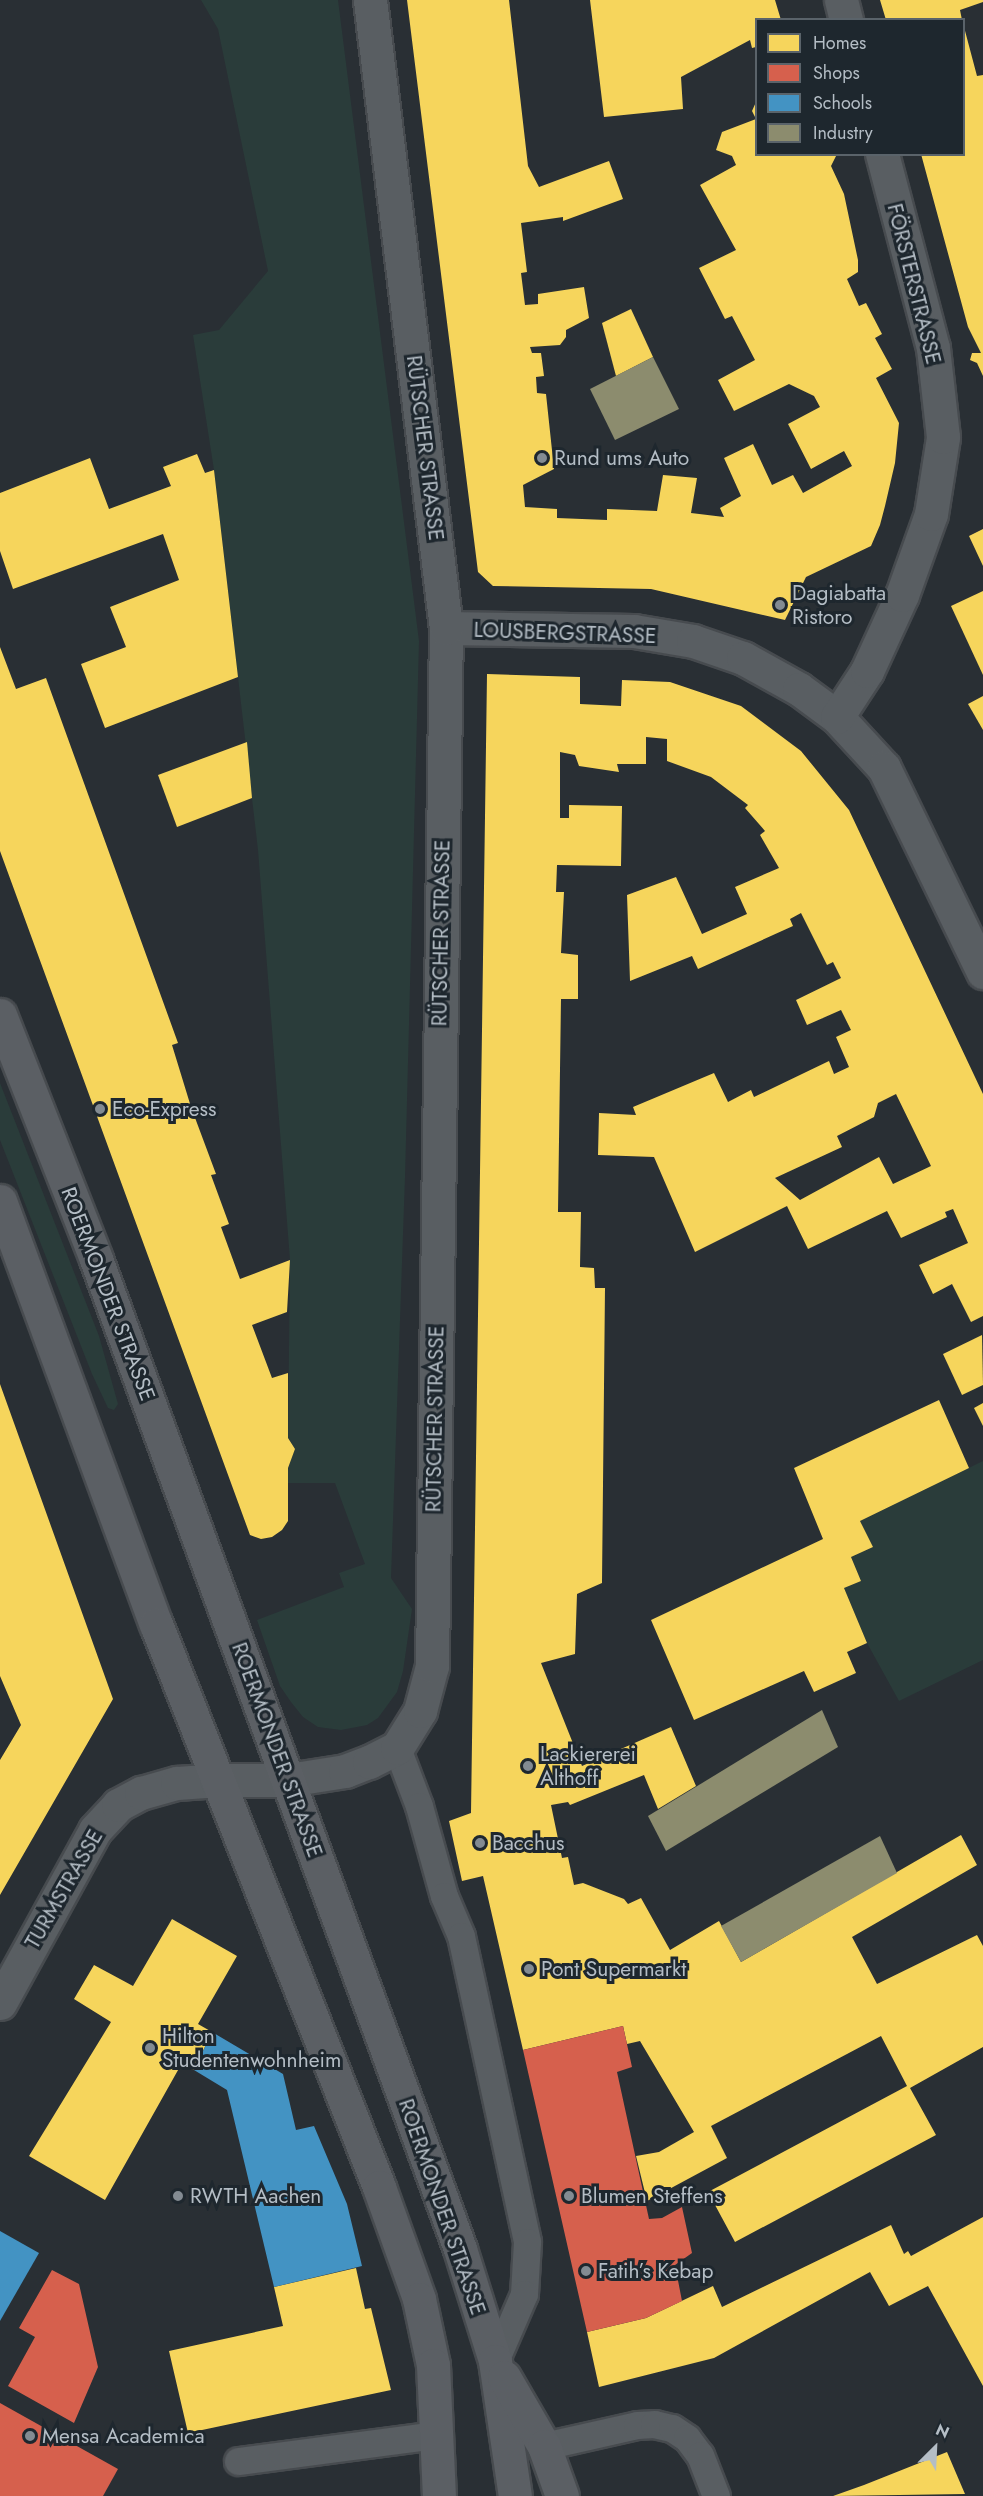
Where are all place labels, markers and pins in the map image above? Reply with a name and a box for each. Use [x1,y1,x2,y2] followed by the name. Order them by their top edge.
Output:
[554,445,689,471] place label: Rund ums Auto
[535,451,549,465] marker: Rund ums Auto
[792,580,886,630] place label: Dagiabatta Ristoro
[773,598,787,612] marker: Dagiabatta Ristoro
[112,1096,216,1122] place label: Eco-Express
[93,1102,107,1116] marker: Eco-Express
[540,1741,636,1791] place label: Lackiererei Althoff
[521,1759,535,1773] marker: Lackiererei Althoff
[492,1830,564,1856] place label: Bacchus
[473,1836,487,1850] marker: Bacchus
[541,1956,686,1982] place label: Pont Supermarkt
[522,1962,536,1976] marker: Pont Supermarkt
[162,2023,341,2073] place label: Hilton Studentenwohnheim
[143,2041,157,2055] marker: Hilton Studentenwohnheim
[190,2183,321,2209] place label: RWTH Aachen
[581,2183,723,2209] place label: Blumen Steffens
[171,2189,185,2203] marker: RWTH Aachen
[562,2189,576,2203] marker: Blumen Steffens
[598,2258,713,2284] place label: Fatih’s Kebap
[579,2264,593,2278] marker: Fatih’s Kebap
[42,2423,204,2449] place label: Mensa Academica
[23,2429,37,2443] marker: Mensa Academica

